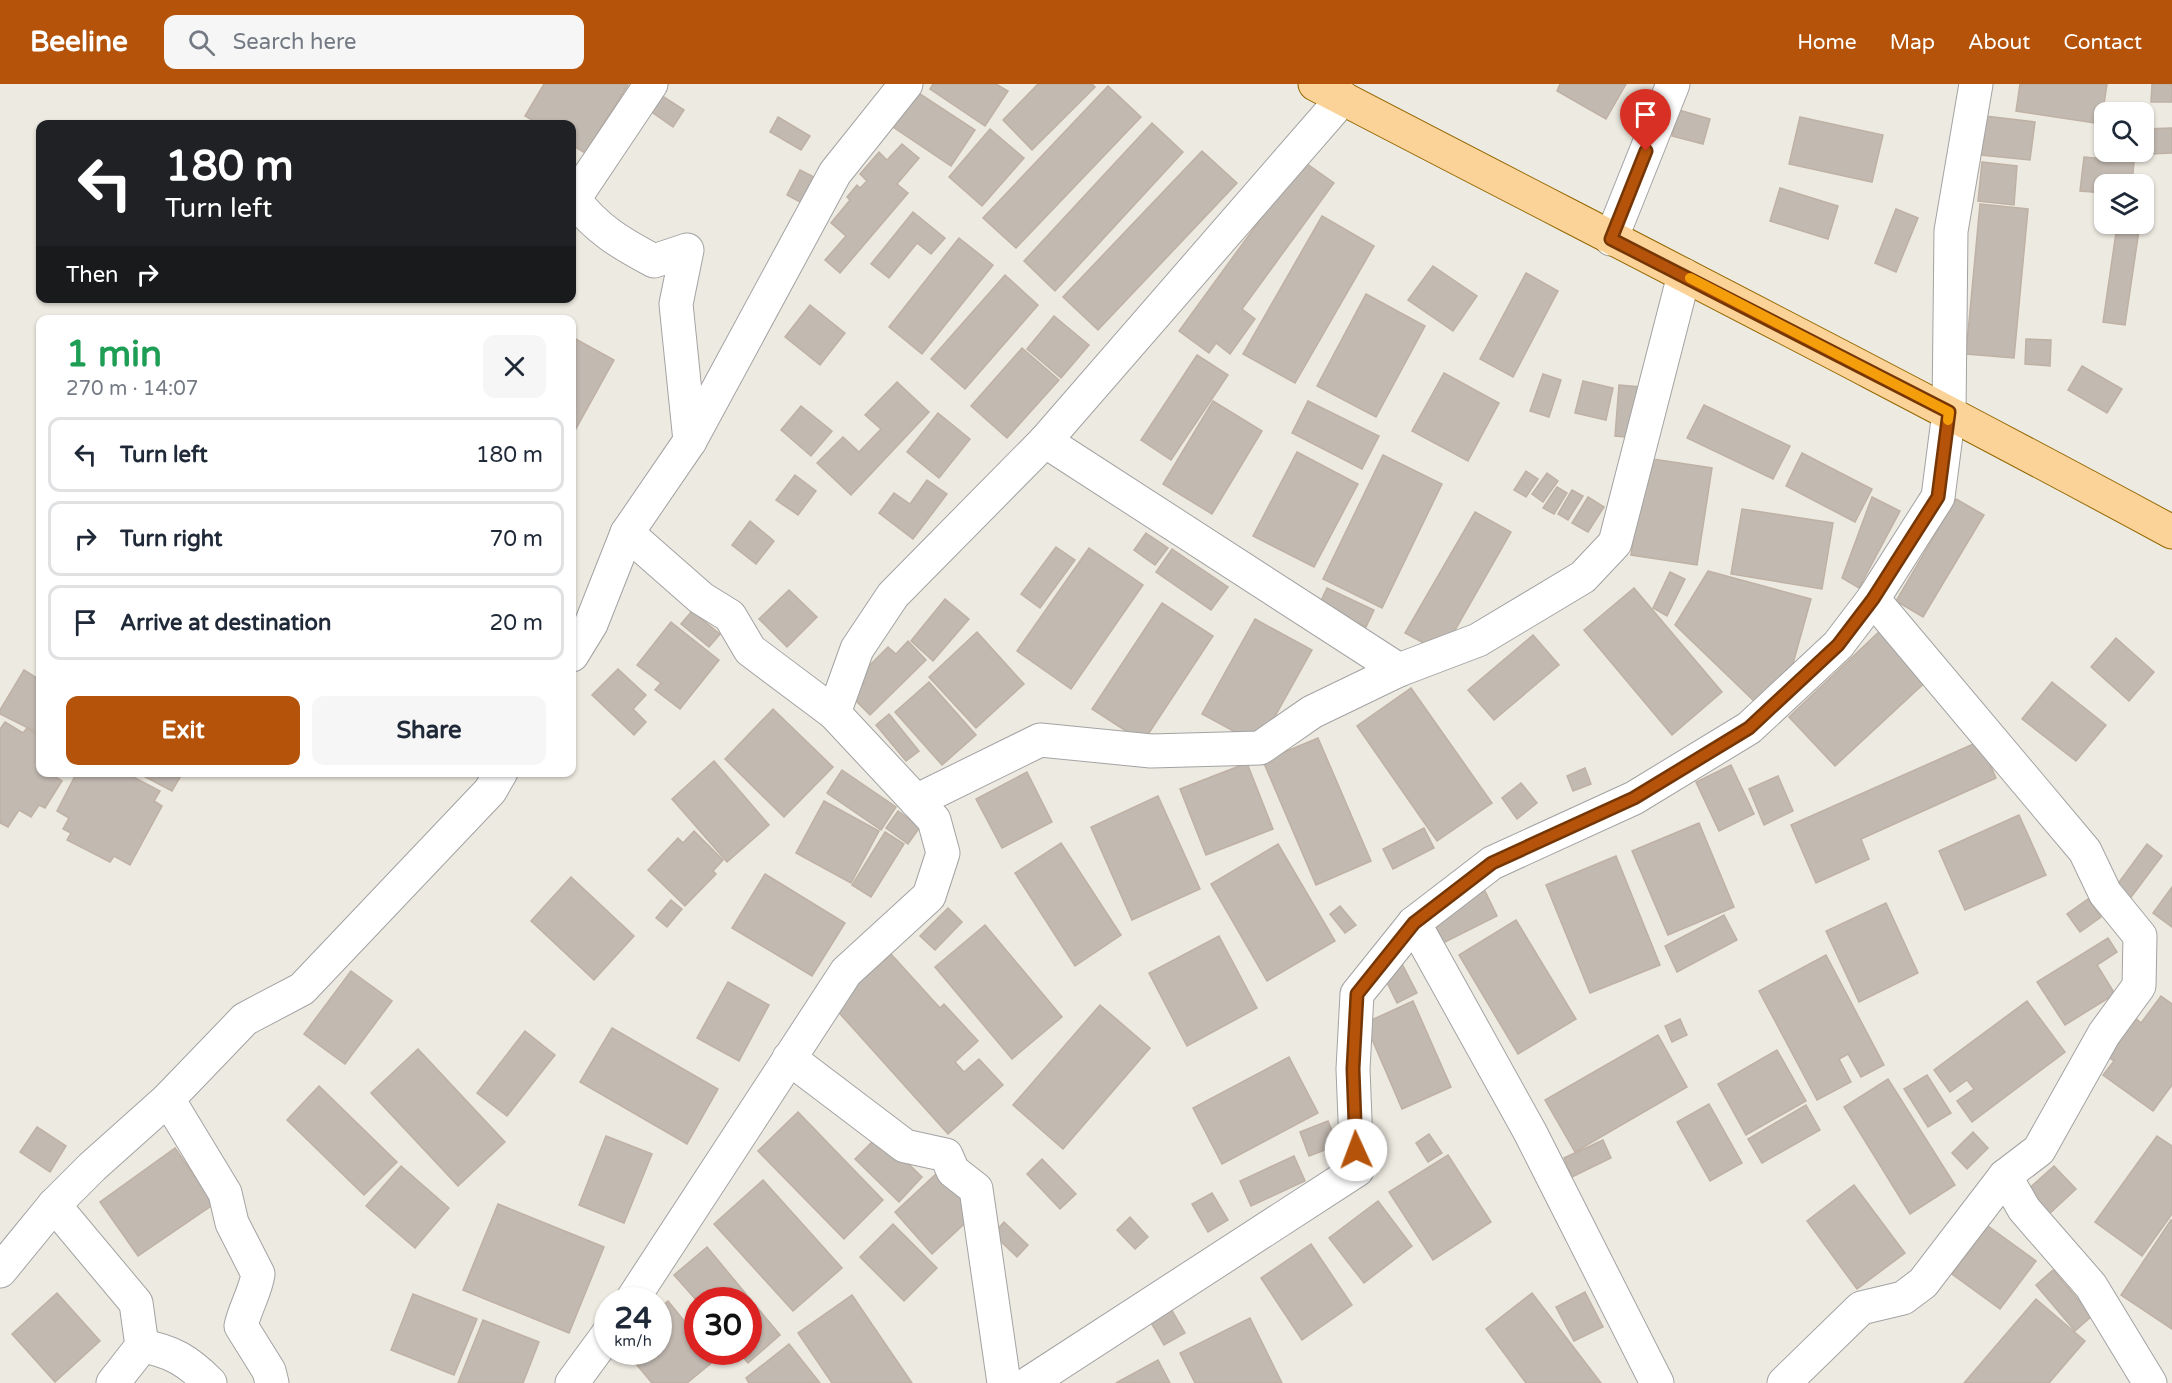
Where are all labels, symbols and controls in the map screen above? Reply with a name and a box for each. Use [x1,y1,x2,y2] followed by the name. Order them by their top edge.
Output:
[164,15,584,69] search box
[30,25,128,59] text: Beeline
[185,26,218,59] icon: search
[233,29,357,55] text: Search here
[1797,30,1857,55] text: Home
[1890,30,1935,55] text: Map
[1968,30,2030,55] text: About
[2063,30,2142,55] text: Contact
[1620,89,1671,151] pin
[1629,98,1662,131] icon: arrive
[2094,102,2154,234] map controls
[2094,102,2154,162] button: search
[165,141,294,192] text: 180 m
[66,144,144,222] icon: left
[2094,174,2154,234] button: layers
[165,192,272,225] text: Turn left
[131,258,164,291] icon: right
[66,262,119,288] text: Then
[66,333,162,376] text: 1 min
[483,335,546,398] button: close
[66,377,198,401] text: 270 m · 14:07
[69,438,102,471] icon: left
[120,442,208,468] text: Turn left
[476,442,543,468] text: 180 m
[69,522,102,555] icon: right
[120,526,222,552] text: Turn right
[489,526,543,552] text: 70 m
[69,606,102,639] icon: arrive
[120,610,331,636] text: Arrive at destination
[489,610,543,636] text: 20 m
[66,696,300,765] button: Exit
[312,696,546,765] button: Share
[1324,1118,1388,1182] position arrow
[684,1287,762,1365] speed limit sign: 30
[614,1300,652,1337] text: 24
[614,1332,652,1350] text: km/h

